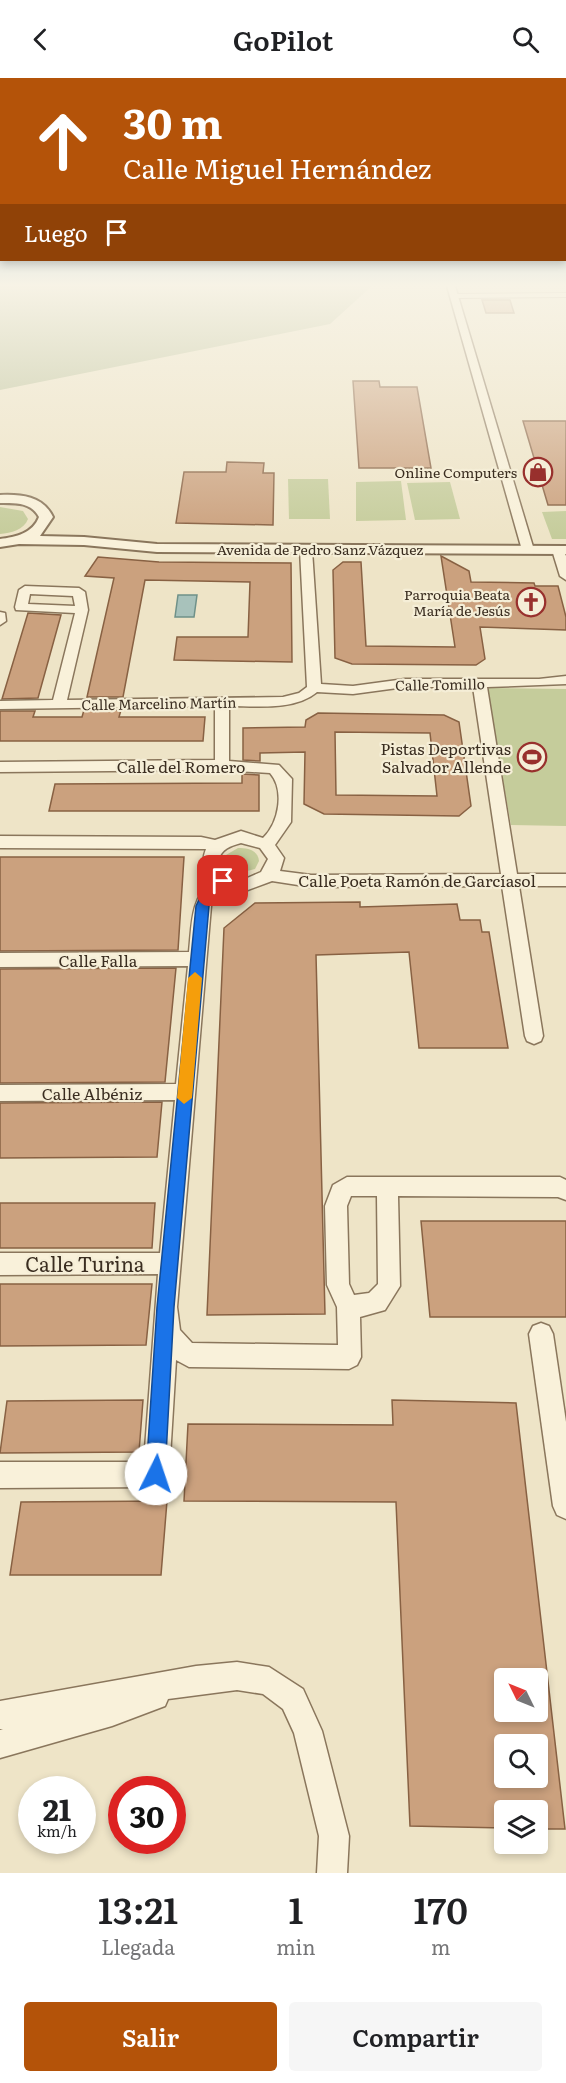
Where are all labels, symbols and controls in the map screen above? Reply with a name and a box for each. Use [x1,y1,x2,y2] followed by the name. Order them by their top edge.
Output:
[233,19,333,59] text: GoPilot
[24,23,57,56] icon: back
[509,23,542,56] icon: search
[123,90,223,152] text: 30 m
[24,102,102,180] icon: ahead
[123,147,431,187] text: Calle Miguel Hernández
[24,216,88,249] text: Luego
[100,216,133,249] icon: arrive
[522,456,554,488] shop icon: Online Computers
[395,462,517,482] place label: Online Computers
[217,539,423,559] street label: Avenida de Pedro Sanz Vázquez
[404,584,510,620] place label: Parroquia Beata María de Jesús
[515,586,547,618] church icon: Parroquia Beata María de Jesús
[395,673,485,695] street label: Calle Tomillo
[81,692,237,714] street label: Calle Marcelino Martín
[380,736,511,778] place label: Pistas Deportivas Salvador Allende
[516,741,548,773] sports icon: Pistas Deportivas Salvador Allende
[117,754,245,778] street label: Calle del Romero
[197,855,248,906] pin
[206,864,239,897] icon: arrive
[298,868,536,892] street label: Calle Poeta Ramón de Garcíasol
[59,948,138,972] street label: Calle Falla
[42,1081,142,1105] street label: Calle Albéniz
[25,1248,145,1278] street label: Calle Turina
[124,1442,188,1506] position arrow
[494,1668,548,1722] north arrow
[494,1668,548,1854] map controls
[494,1734,548,1788] button: search
[108,1776,186,1854] speed limit sign: 30
[43,1786,71,1830] text: 21
[494,1800,548,1854] button: layers
[37,1819,77,1842] text: km/h
[98,1882,178,1935] text: 13:21
[288,1882,303,1935] text: 1
[414,1882,468,1935] text: 170
[101,1931,175,1961] text: Llegada
[276,1931,315,1961] text: min
[431,1931,450,1961] text: m
[24,2002,277,2071] button: Salir
[289,2002,542,2071] button: Compartir

